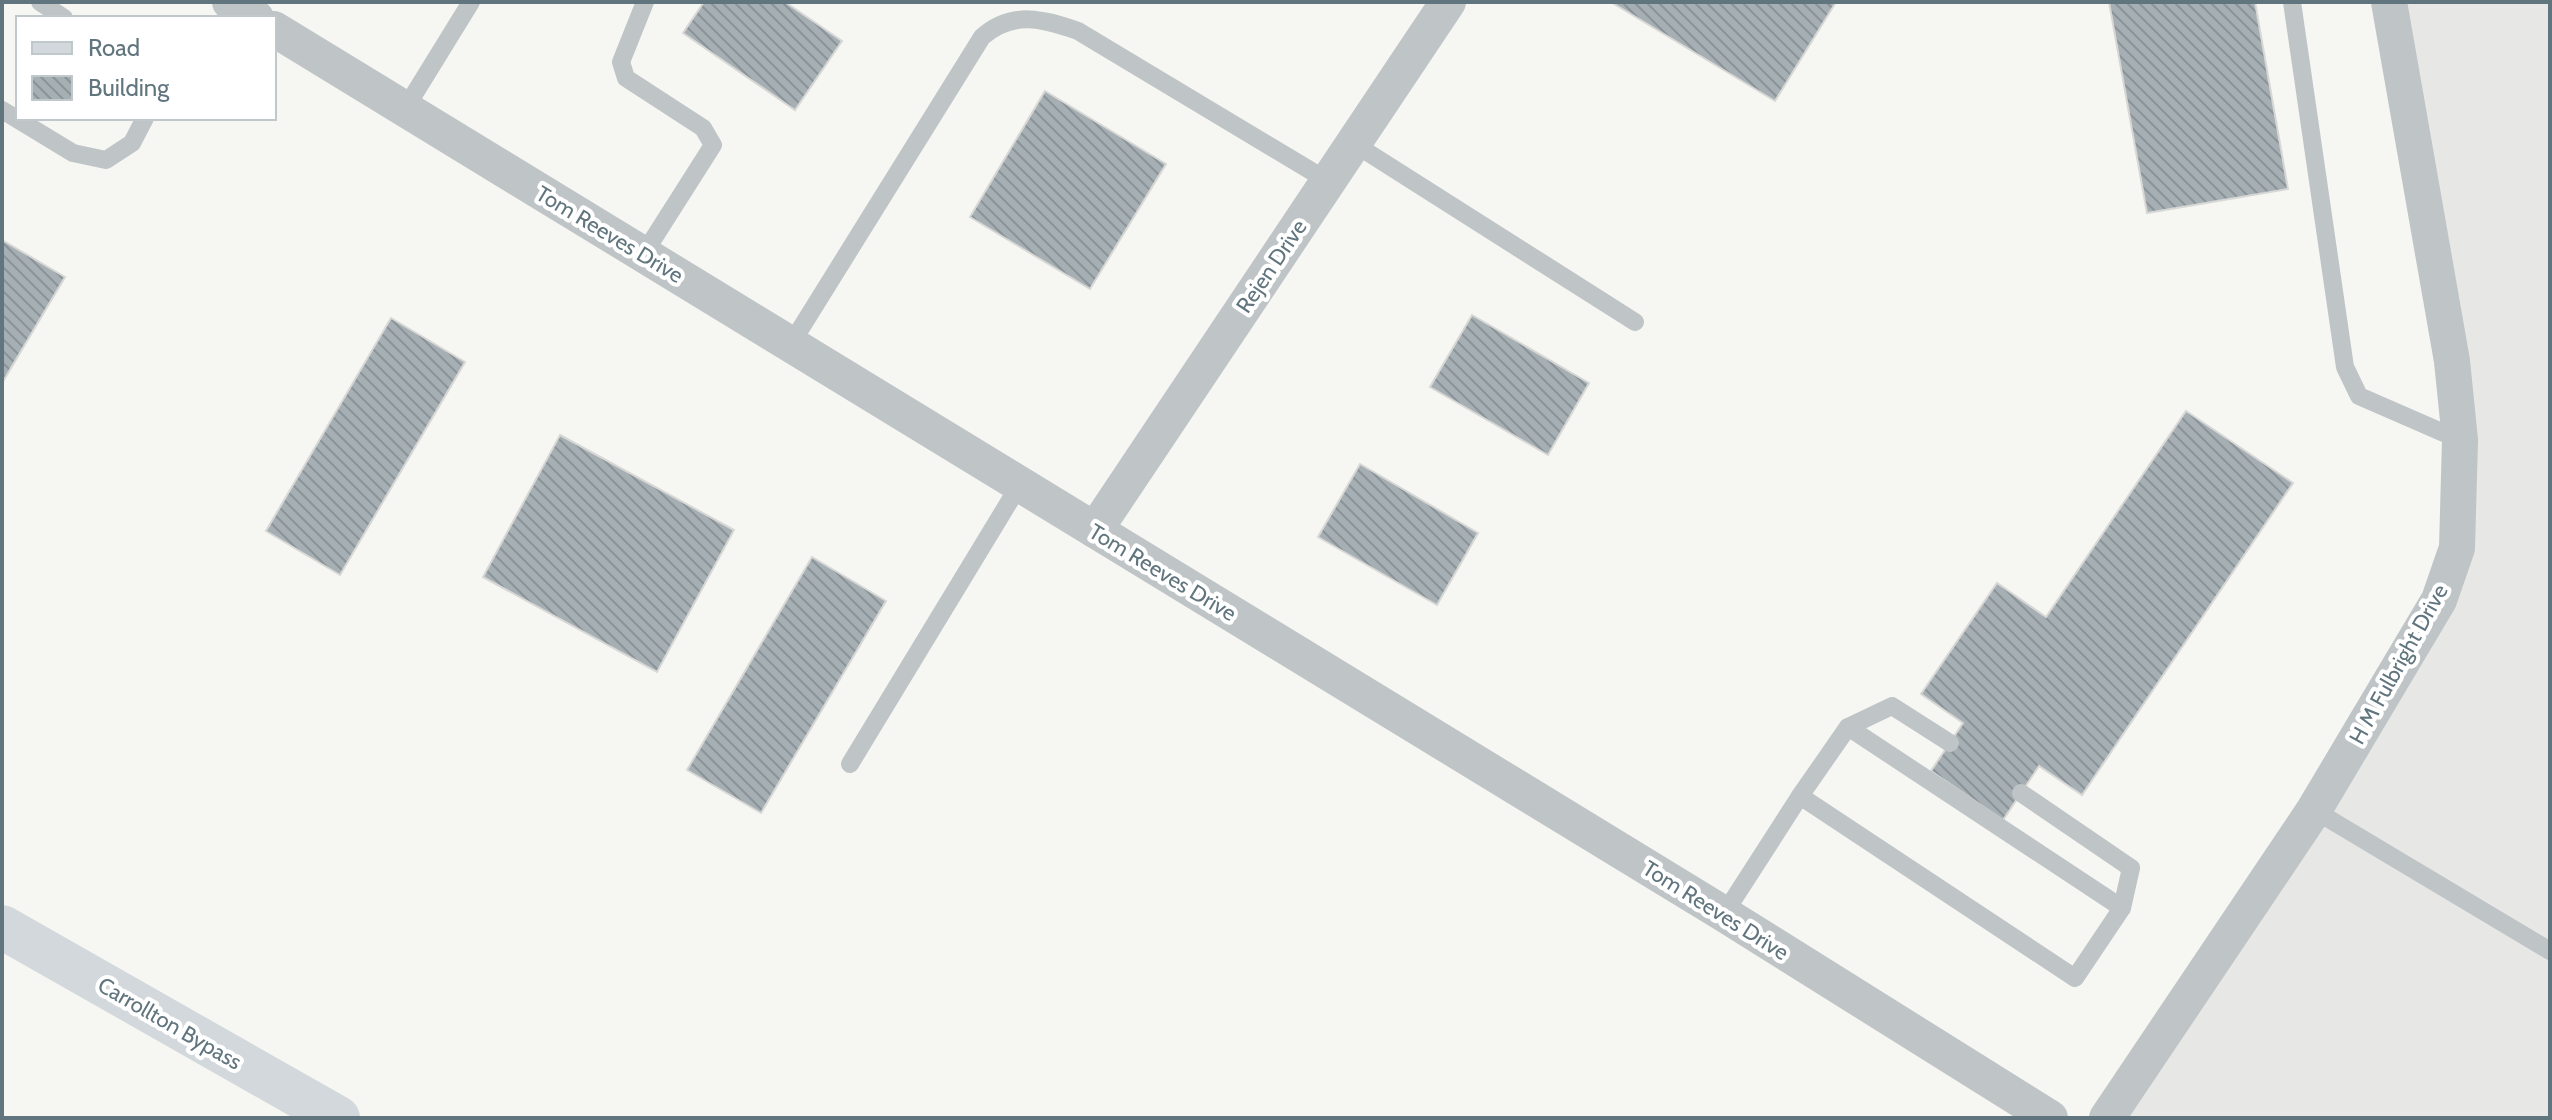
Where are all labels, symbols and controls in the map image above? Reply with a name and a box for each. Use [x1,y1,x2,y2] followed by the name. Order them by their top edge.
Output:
[16,16,276,120] legend
[88,33,140,62] text: Road
[88,73,170,102] text: Building
[531,180,688,289] street label: Tom Reeves Drive
[1230,215,1312,318] street label: Rejen Drive
[1084,518,1241,627] street label: Tom Reeves Drive
[2343,579,2454,749] street label: H M Fulbright Drive
[1638,855,1794,966] street label: Tom Reeves Drive
[93,971,246,1076] street label: Carrollton Bypass

